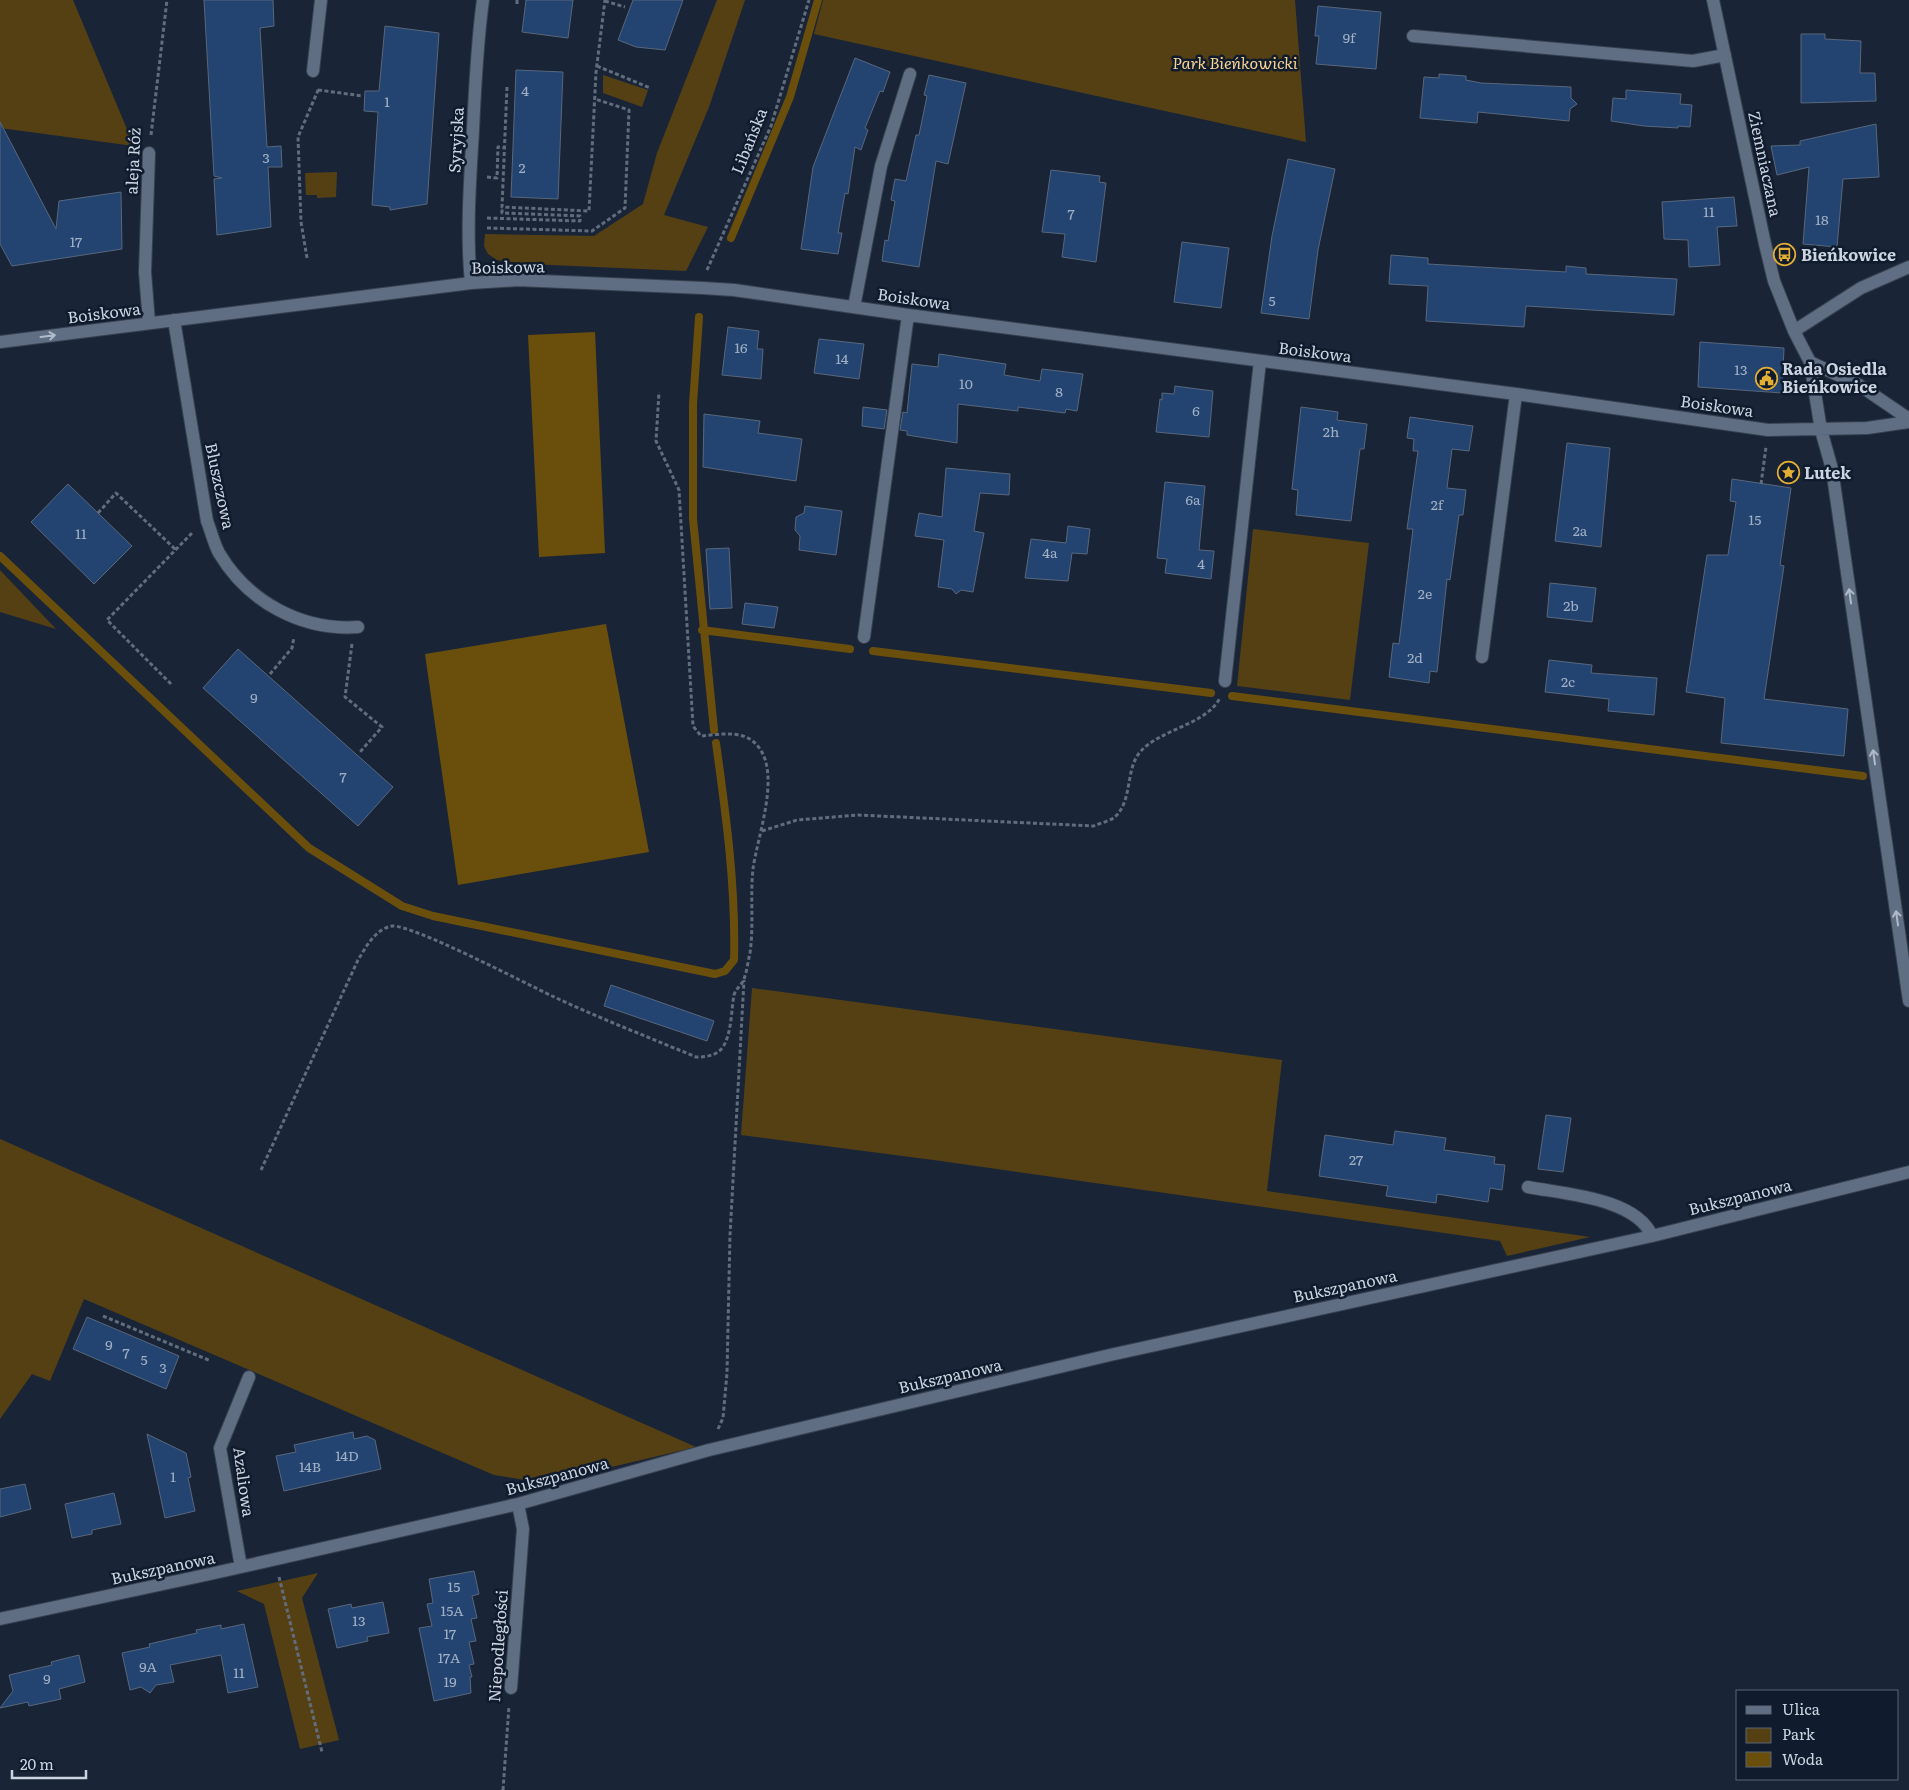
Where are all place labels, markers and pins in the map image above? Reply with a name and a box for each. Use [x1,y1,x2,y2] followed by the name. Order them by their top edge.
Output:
[1801,242,1896,266] place label: Bieńkowice
[1773,243,1797,267] bus stop icon: Bieńkowice
[1782,356,1887,398] place label: Rada Osiedla Bieńkowice
[1754,366,1778,390] public building icon: Rada Osiedla Bieńkowice
[1804,460,1851,484] place label: Lutek
[1776,461,1800,485] place icon: Lutek

